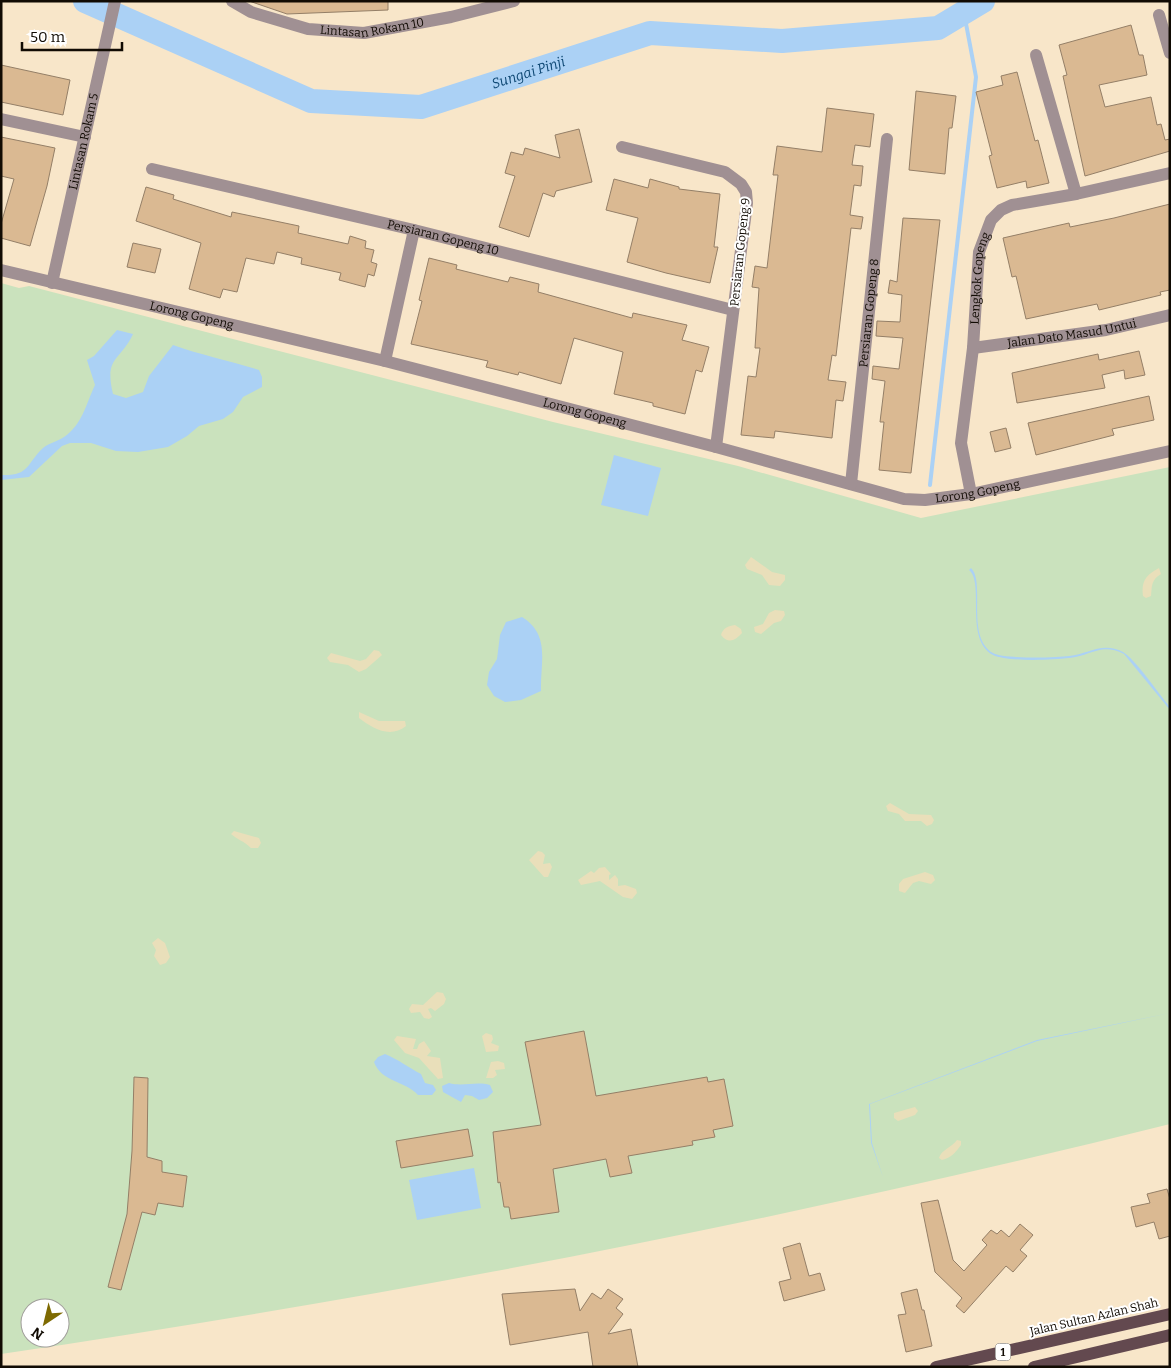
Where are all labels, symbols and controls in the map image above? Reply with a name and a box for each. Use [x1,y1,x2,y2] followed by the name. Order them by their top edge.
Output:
[320,15,425,40] street label: Lintasan Rokam 10
[22,20,122,52] scale bar
[30,28,66,46] text: 50 m
[490,53,567,93] water label: Sungai Pinji
[66,92,101,191] street label: Lintasan Rokam 5
[727,197,753,307] street label: Persiaran Gopeng 9
[386,217,500,258] street label: Persiaran Gopeng 10
[967,230,993,325] street label: Lengkok Gopeng
[856,258,881,368] street label: Persiaran Gopeng 8
[148,298,235,332] street label: Lorong Gopeng
[1006,316,1138,350] street label: Jalan Dato Masud Untui
[541,395,628,431] street label: Lorong Gopeng
[934,477,1021,506] street label: Lorong Gopeng
[1027,1295,1160,1339] street label: Jalan Sultan Azlan Shah
[20,1298,70,1348] north arrow
[28,1323,47,1343] text: N
[996,1344,1010,1360] road number: 1

